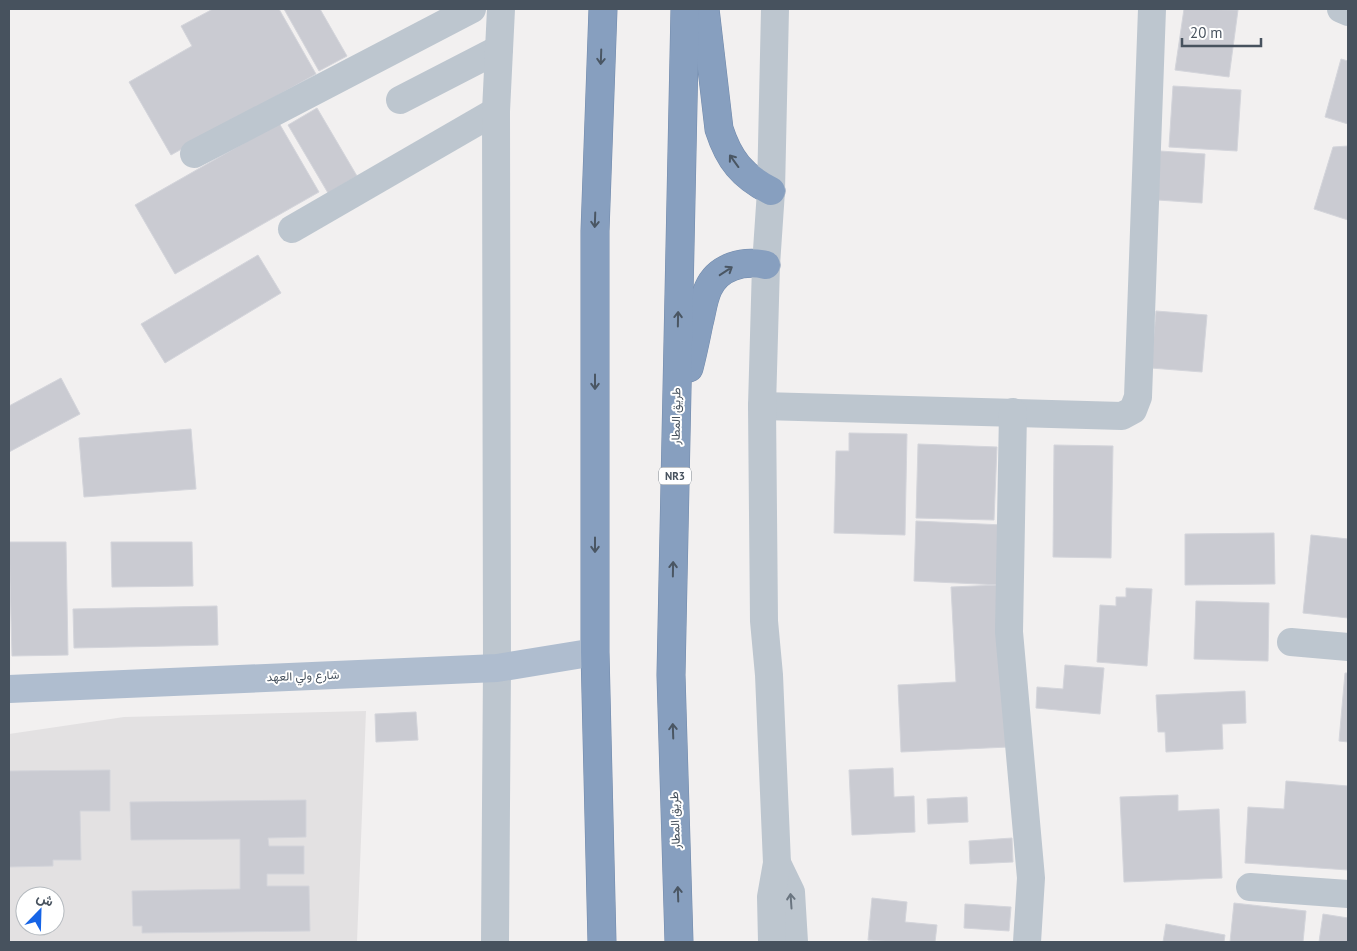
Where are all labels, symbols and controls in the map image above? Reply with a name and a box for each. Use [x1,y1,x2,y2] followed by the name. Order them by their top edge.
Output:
[1182,15,1261,47] scale bar
[1190,23,1223,42] text: 20 m
[596,49,606,65] one-way arrow
[729,154,739,168] one-way arrow
[591,212,600,228] one-way arrow
[718,265,732,275] one-way arrow
[674,311,683,327] one-way arrow
[590,374,600,390] one-way arrow
[667,387,685,446] street label: طريق المطار
[659,468,691,484] road number: NR3
[590,536,600,553] one-way arrow
[668,561,678,577] one-way arrow
[266,667,340,687] street label: شارع ولي العهد
[668,723,677,739] one-way arrow
[666,791,684,850] street label: طريق المطار
[15,886,65,936] north arrow
[673,886,682,902] one-way arrow
[34,887,56,911] text: ش
[787,894,796,910] one-way arrow

